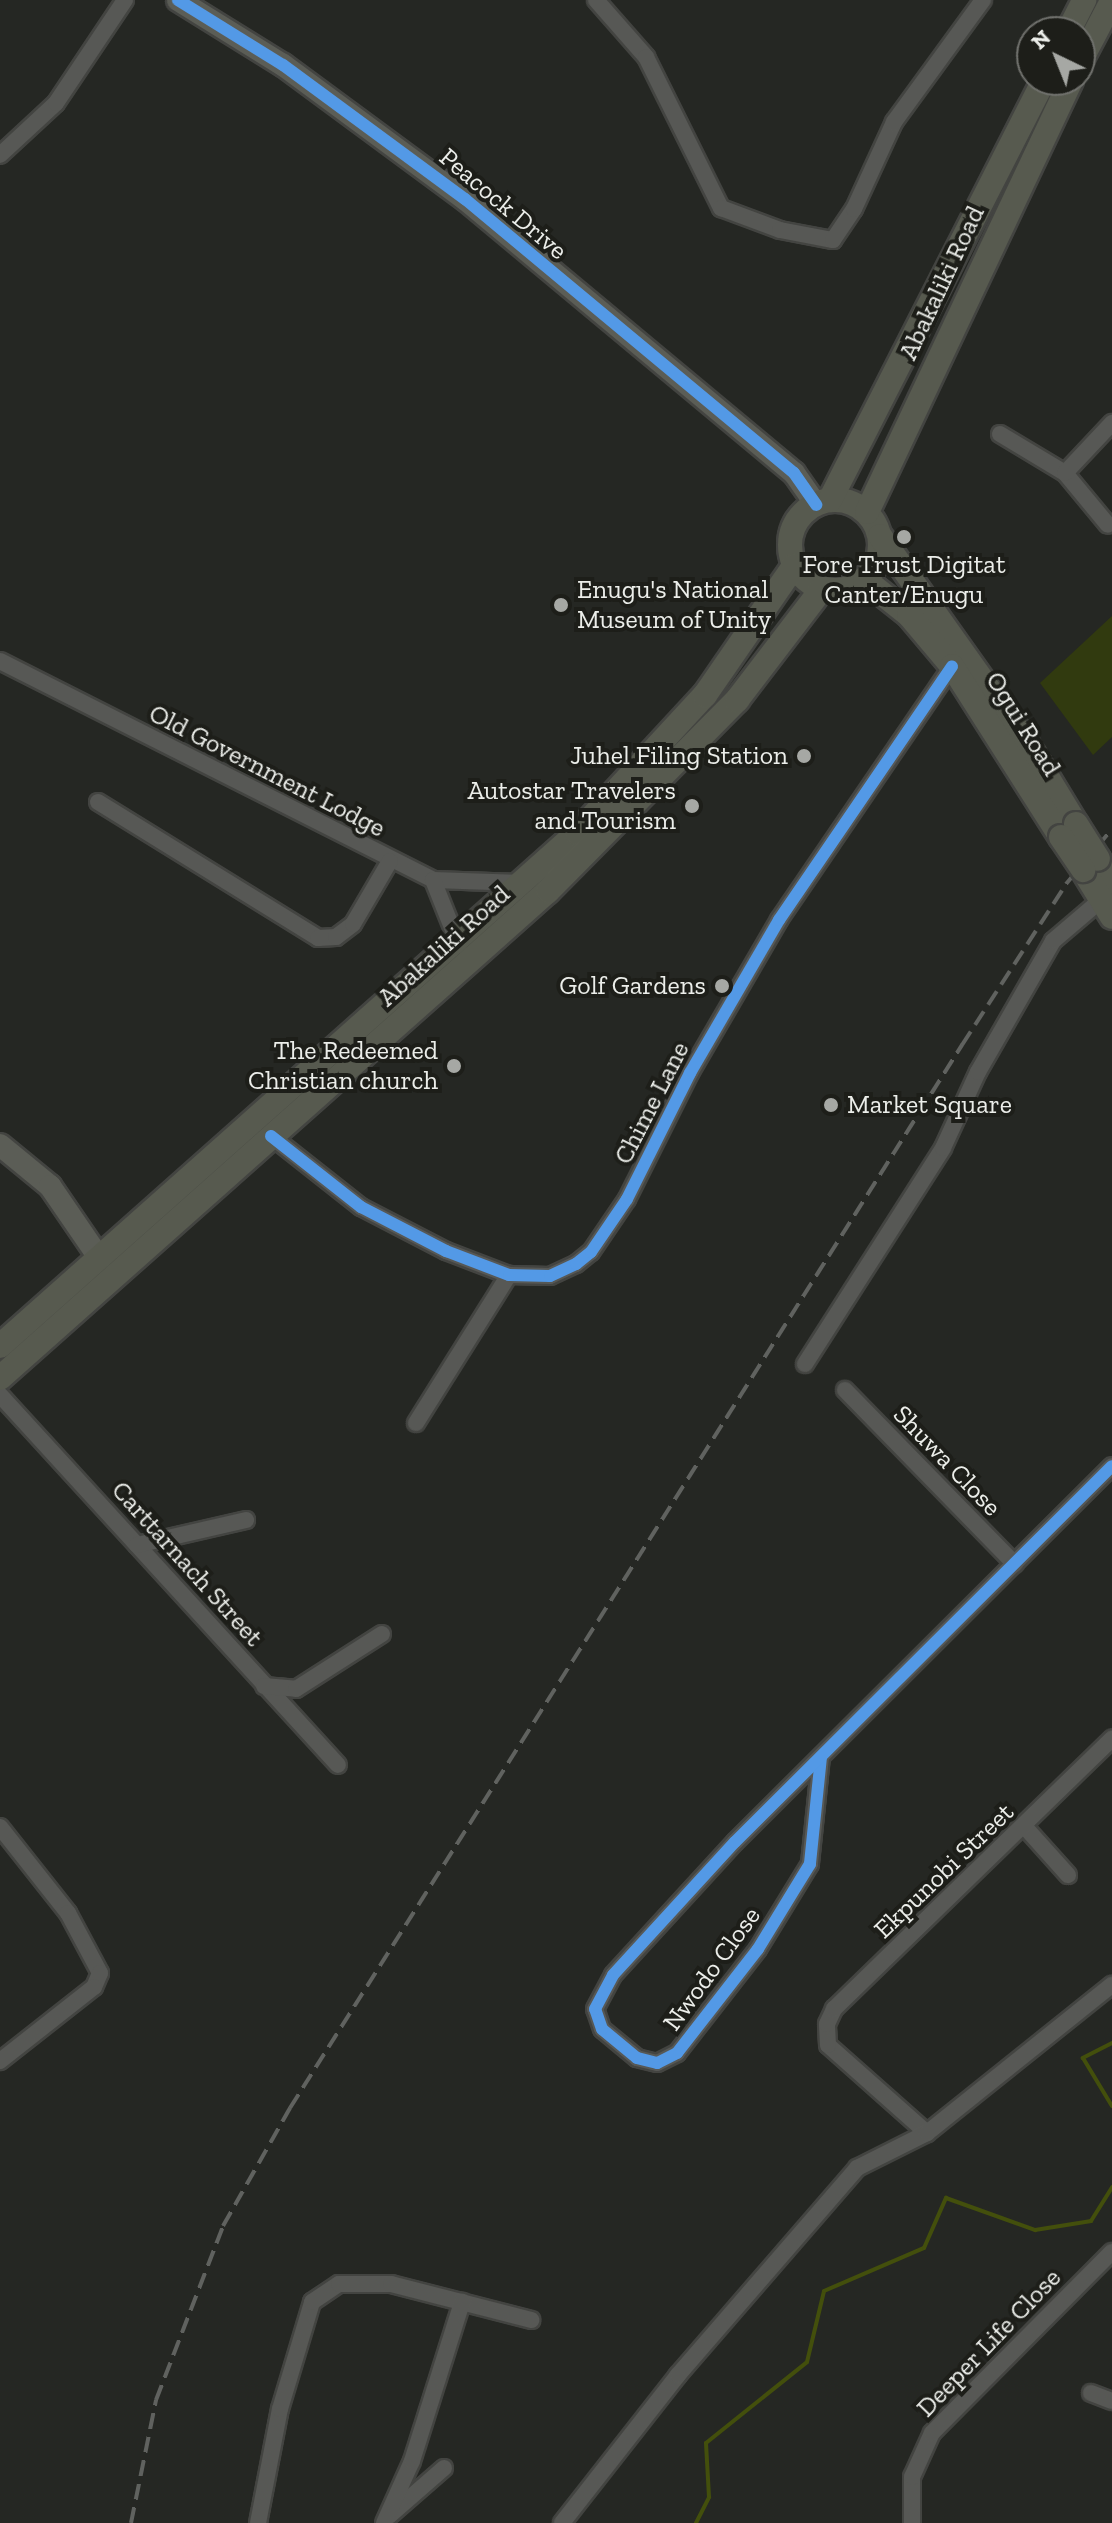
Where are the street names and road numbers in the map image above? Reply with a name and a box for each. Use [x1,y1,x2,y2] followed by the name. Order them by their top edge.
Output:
[433,142,573,266] street label: Peacock Drive
[893,201,991,365] street label: Abakaliki Road
[979,666,1067,782] street label: Ogui Road
[144,698,390,844] street label: Old Government Lodge
[372,879,516,1013] street label: Abakaliki Road
[608,1037,696,1169] street label: Chime Lane
[887,1399,1007,1523] street label: Shuwa Close
[105,1475,269,1653] street label: Carttarnach Street
[868,1797,1020,1945] street label: Ekpunobi Street
[657,1901,767,2037] street label: Nwodo Close
[910,2262,1068,2424] street label: Deeper Life Close

